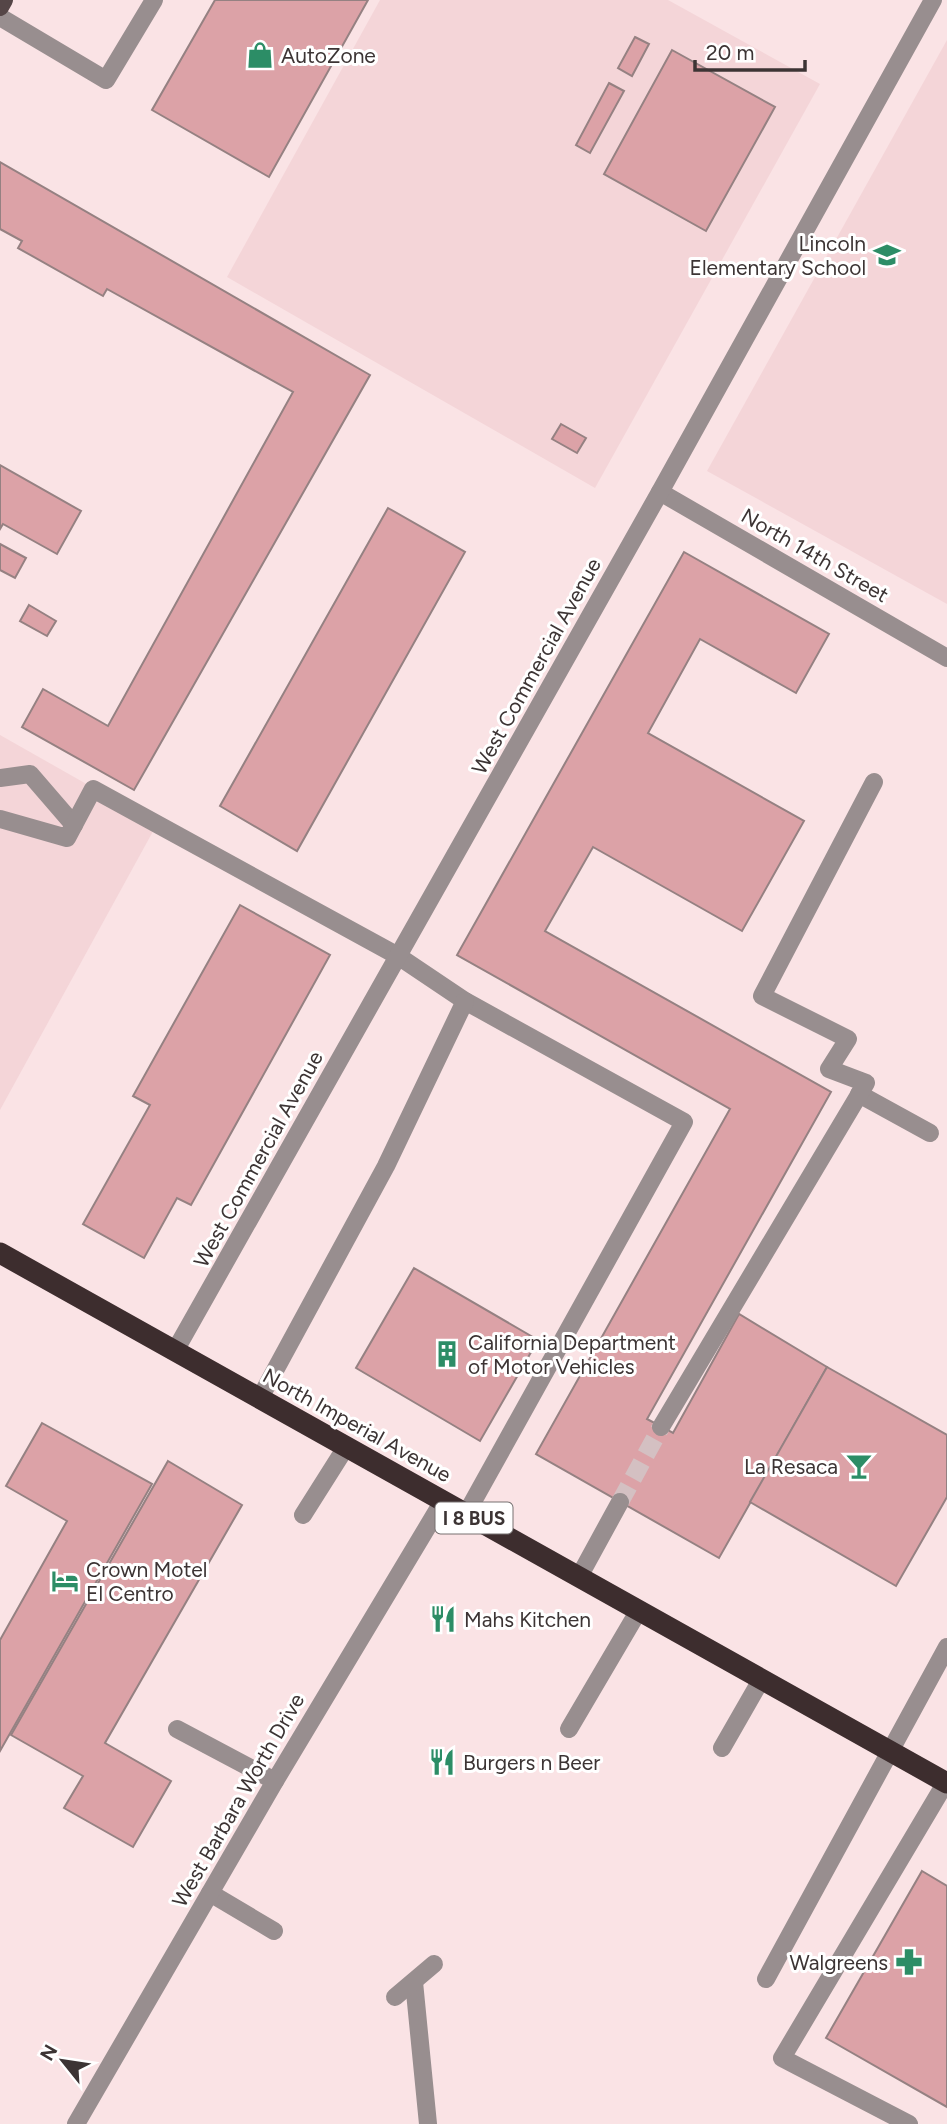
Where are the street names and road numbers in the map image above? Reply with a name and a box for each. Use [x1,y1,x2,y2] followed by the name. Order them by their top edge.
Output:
[737,503,893,607] street label: North 14th Street
[466,554,606,778] street label: West Commercial Avenue
[188,1047,328,1271] street label: West Commercial Avenue
[259,1363,455,1487] street label: North Imperial Avenue
[435,1502,512,1534] road number: I 8 BUS
[167,1689,309,1911] street label: West Barbara Worth Drive

